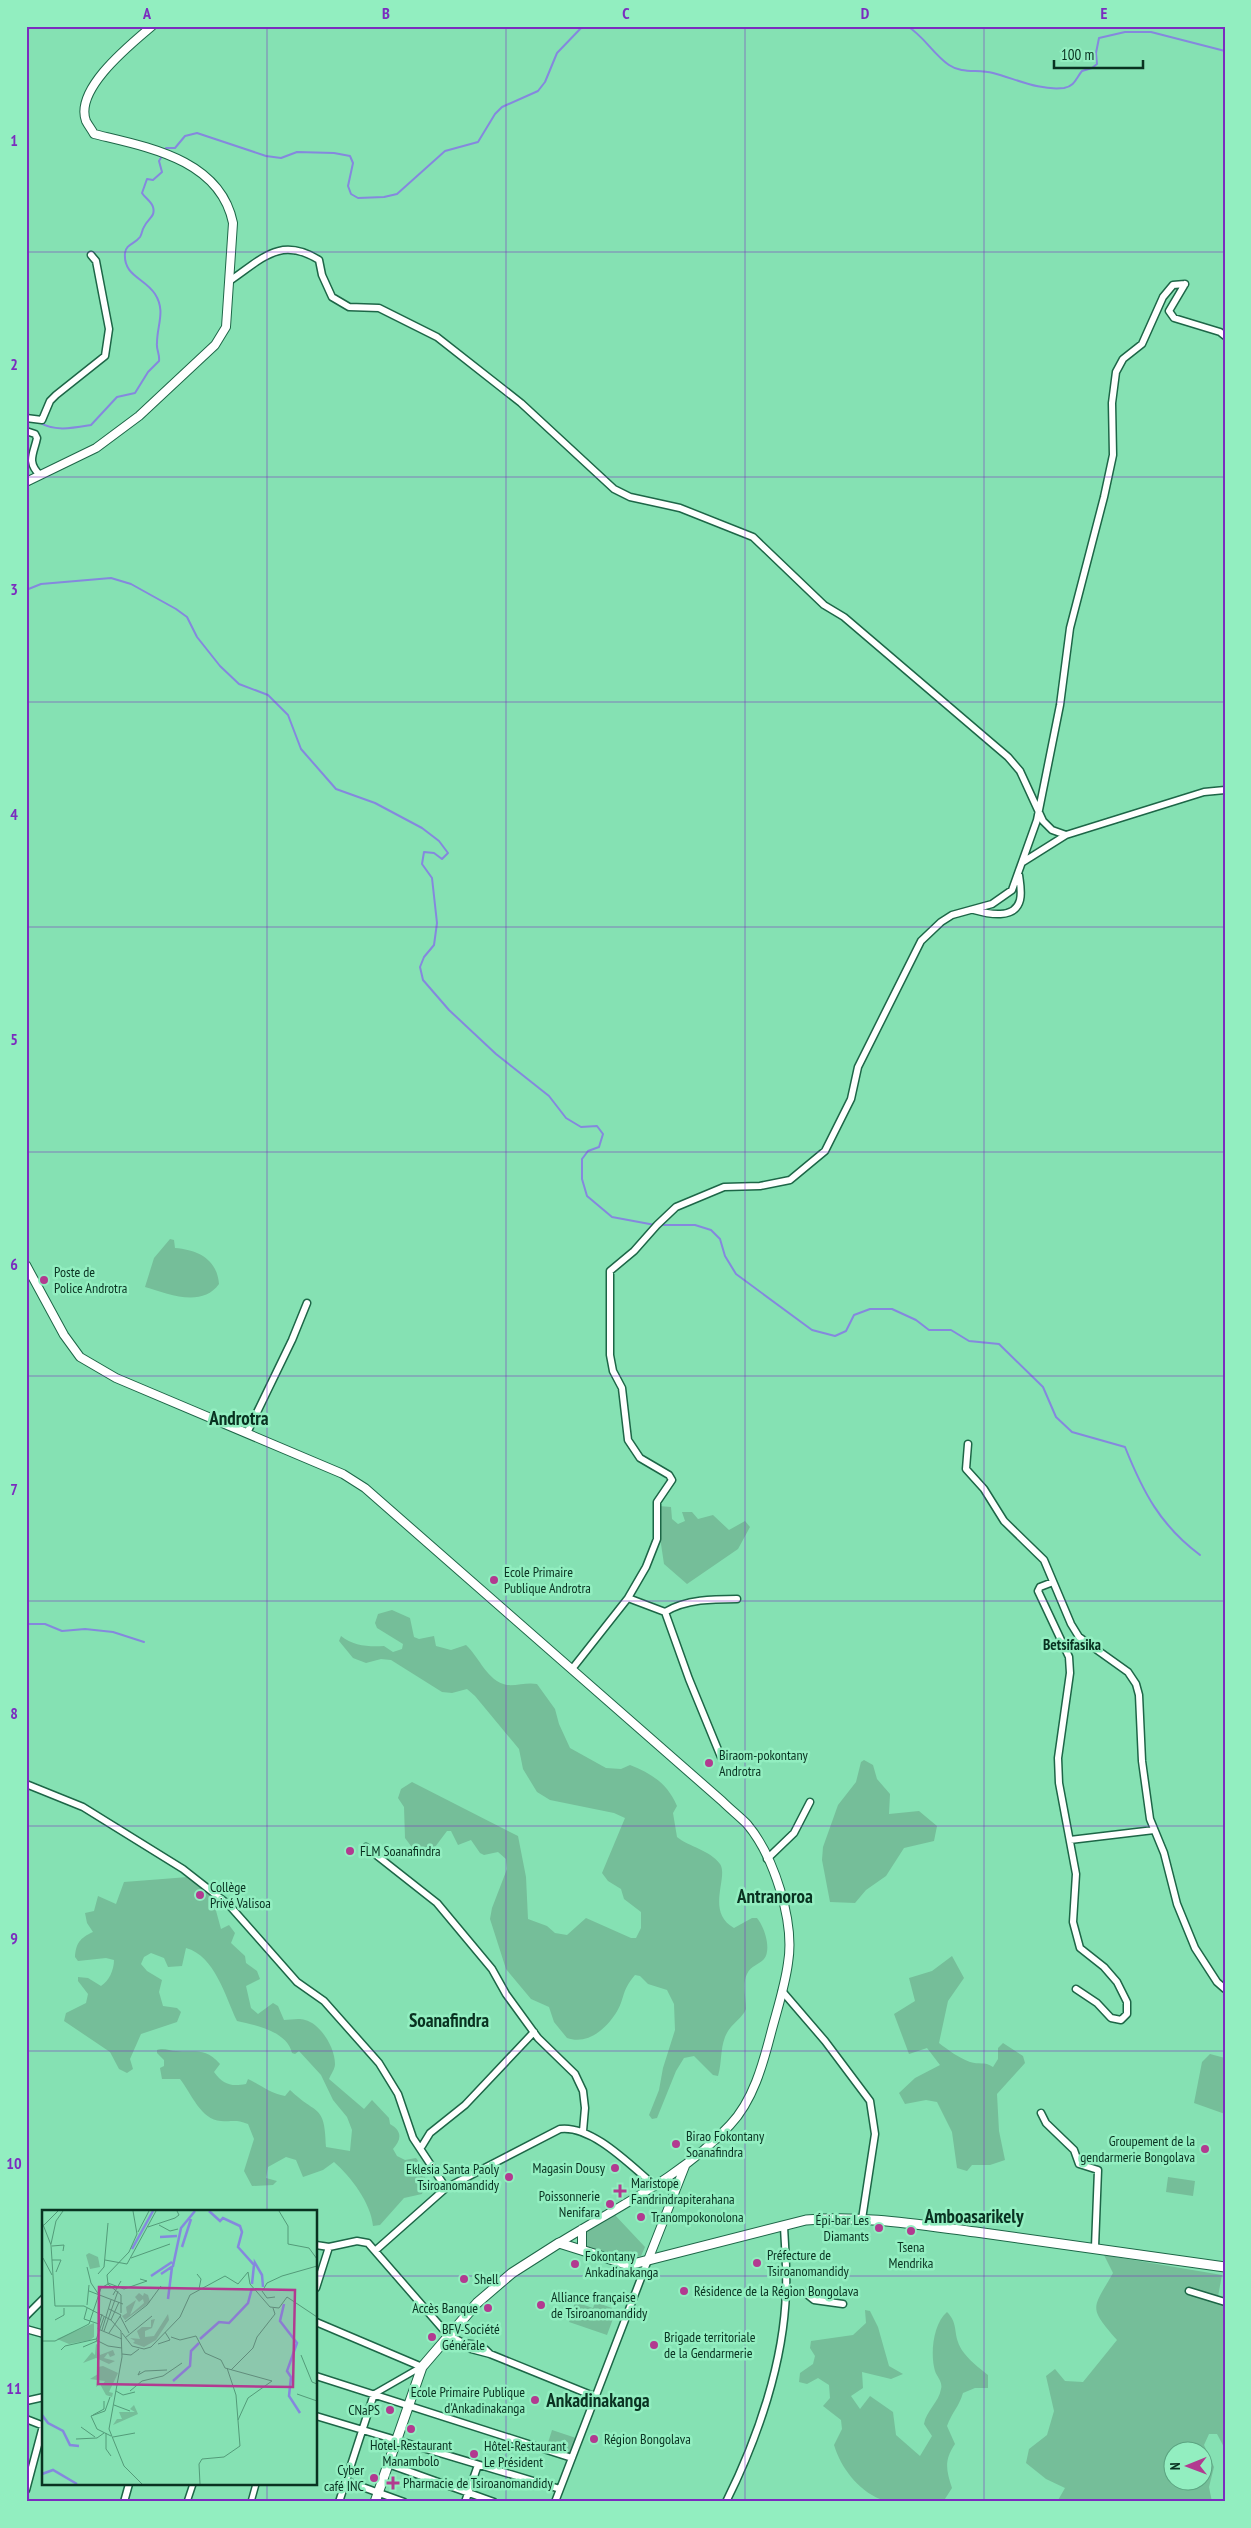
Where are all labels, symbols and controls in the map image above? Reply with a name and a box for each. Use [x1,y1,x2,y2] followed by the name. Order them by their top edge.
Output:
[142,3,152,23] text: A
[382,3,390,23] text: B
[622,3,630,23] text: C
[861,3,870,23] text: D
[1101,3,1108,23] text: E
[1054,38,1142,70] scale bar
[1061,45,1094,64] text: 100 m
[10,130,18,150] text: 1
[10,354,18,374] text: 2
[10,579,18,599] text: 3
[10,804,18,824] text: 4
[10,1029,18,1049] text: 5
[10,1254,18,1274] text: 6
[54,1263,127,1297] place label: Poste de Police Androtra
[38,1274,50,1286] marker: Poste de Police Androtra
[208,1406,269,1430] district label: Androtra
[10,1479,18,1499] text: 7
[504,1563,591,1597] place label: Ecole Primaire Publique Androtra
[488,1574,500,1586] marker: Ecole Primaire Publique Androtra
[1043,1635,1101,1654] district label: Betsifasika
[10,1703,18,1723] text: 8
[719,1746,809,1780] place label: Biraom-pokontany Androtra
[703,1757,715,1769] marker: Biraom-pokontany Androtra
[360,1842,441,1860] place label: FLM Soanafindra
[344,1845,356,1857] marker: FLM Soanafindra
[210,1878,271,1912] place label: Collège Privé Valisoa
[736,1884,813,1908] district label: Antranoroa
[194,1889,206,1901] marker: Collège Privé Valisoa
[10,1928,18,1948] text: 9
[409,2008,489,2032] district label: Soanafindra
[686,2127,765,2161] place label: Birao Fokontany Soanafindra
[1080,2132,1195,2166] place label: Groupement de la gendarmerie Bongolava
[670,2138,682,2150] marker: Birao Fokontany Soanafindra
[1199,2143,1211,2155] marker: Groupement de la gendarmerie Bongolava
[6,2153,22,2173] text: 10
[532,2159,606,2177] place label: Magasin Dousy
[406,2160,500,2194] place label: Eklesia Santa Paoly Tsiroanomandidy
[609,2162,621,2174] marker: Magasin Dousy
[503,2171,515,2183] marker: Eklesia Santa Paoly Tsiroanomandidy
[631,2174,735,2208] place label: Maristope Fandrindrapiterahana
[613,2184,627,2198] marker: Maristope Fandrindrapiterahana
[539,2187,600,2221] place label: Poissonnerie Nenifara
[604,2198,616,2210] marker: Poissonnerie Nenifara
[923,2204,1024,2228] district label: Amboasarikely
[651,2208,744,2226] place label: Tranompokonolona
[42,2210,318,2486] inset map
[635,2211,647,2223] marker: Tranompokonolona
[816,2211,869,2245] place label: Épi-bar Les Diamants
[873,2222,885,2234] marker: Épi-bar Les Diamants
[905,2225,917,2237] marker: Tsena Mendrika
[889,2238,933,2272] place label: Tsena Mendrika
[767,2246,850,2280] place label: Préfecture de Tsiroanomandidy
[585,2247,658,2281] place label: Fokontany Ankadinakanga
[751,2257,763,2269] marker: Préfecture de Tsiroanomandidy
[569,2258,581,2270] marker: Fokontany Ankadinakanga
[474,2270,499,2288] place label: Shell
[458,2273,470,2285] marker: Shell
[694,2282,859,2300] place label: Résidence de la Région Bongolava
[678,2285,690,2297] marker: Résidence de la Région Bongolava
[551,2288,648,2322] place label: Alliance française de Tsiroanomandidy
[412,2299,478,2317] place label: Accès Banque
[535,2299,547,2311] marker: Alliance française de Tsiroanomandidy
[482,2302,494,2314] marker: Accès Banque
[442,2320,500,2354] place label: BFV-Société Générale
[664,2328,756,2362] place label: Brigade territoriale de la Gendarmerie
[426,2331,438,2343] marker: BFV-Société Générale
[648,2339,660,2351] marker: Brigade territoriale de la Gendarmerie
[6,2378,22,2398] text: 11
[411,2383,525,2417] place label: Ecole Primaire Publique d'Ankadinakanga
[545,2388,650,2412] district label: Ankadinakanga
[529,2394,541,2406] marker: Ecole Primaire Publique d'Ankadinakanga
[348,2401,380,2419] place label: CNaPS
[384,2404,396,2416] marker: CNaPS
[405,2423,417,2435] marker: Hotel-Restaurant Manambolo
[604,2430,691,2448] place label: Région Bongolava
[588,2433,600,2445] marker: Région Bongolava
[370,2436,452,2470] place label: Hotel-Restaurant Manambolo
[484,2437,566,2471] place label: Hôtel-Restaurant Le Président
[1164,2440,1214,2490] north arrow
[468,2448,480,2460] marker: Hôtel-Restaurant Le Président
[324,2461,365,2495] place label: Cyber café INC
[1166,2462,1184,2470] text: N
[368,2472,380,2484] marker: Cyber café INC
[403,2474,553,2492] place label: Pharmacie de Tsiroanomandidy
[387,2477,399,2489] marker: Pharmacie de Tsiroanomandidy

